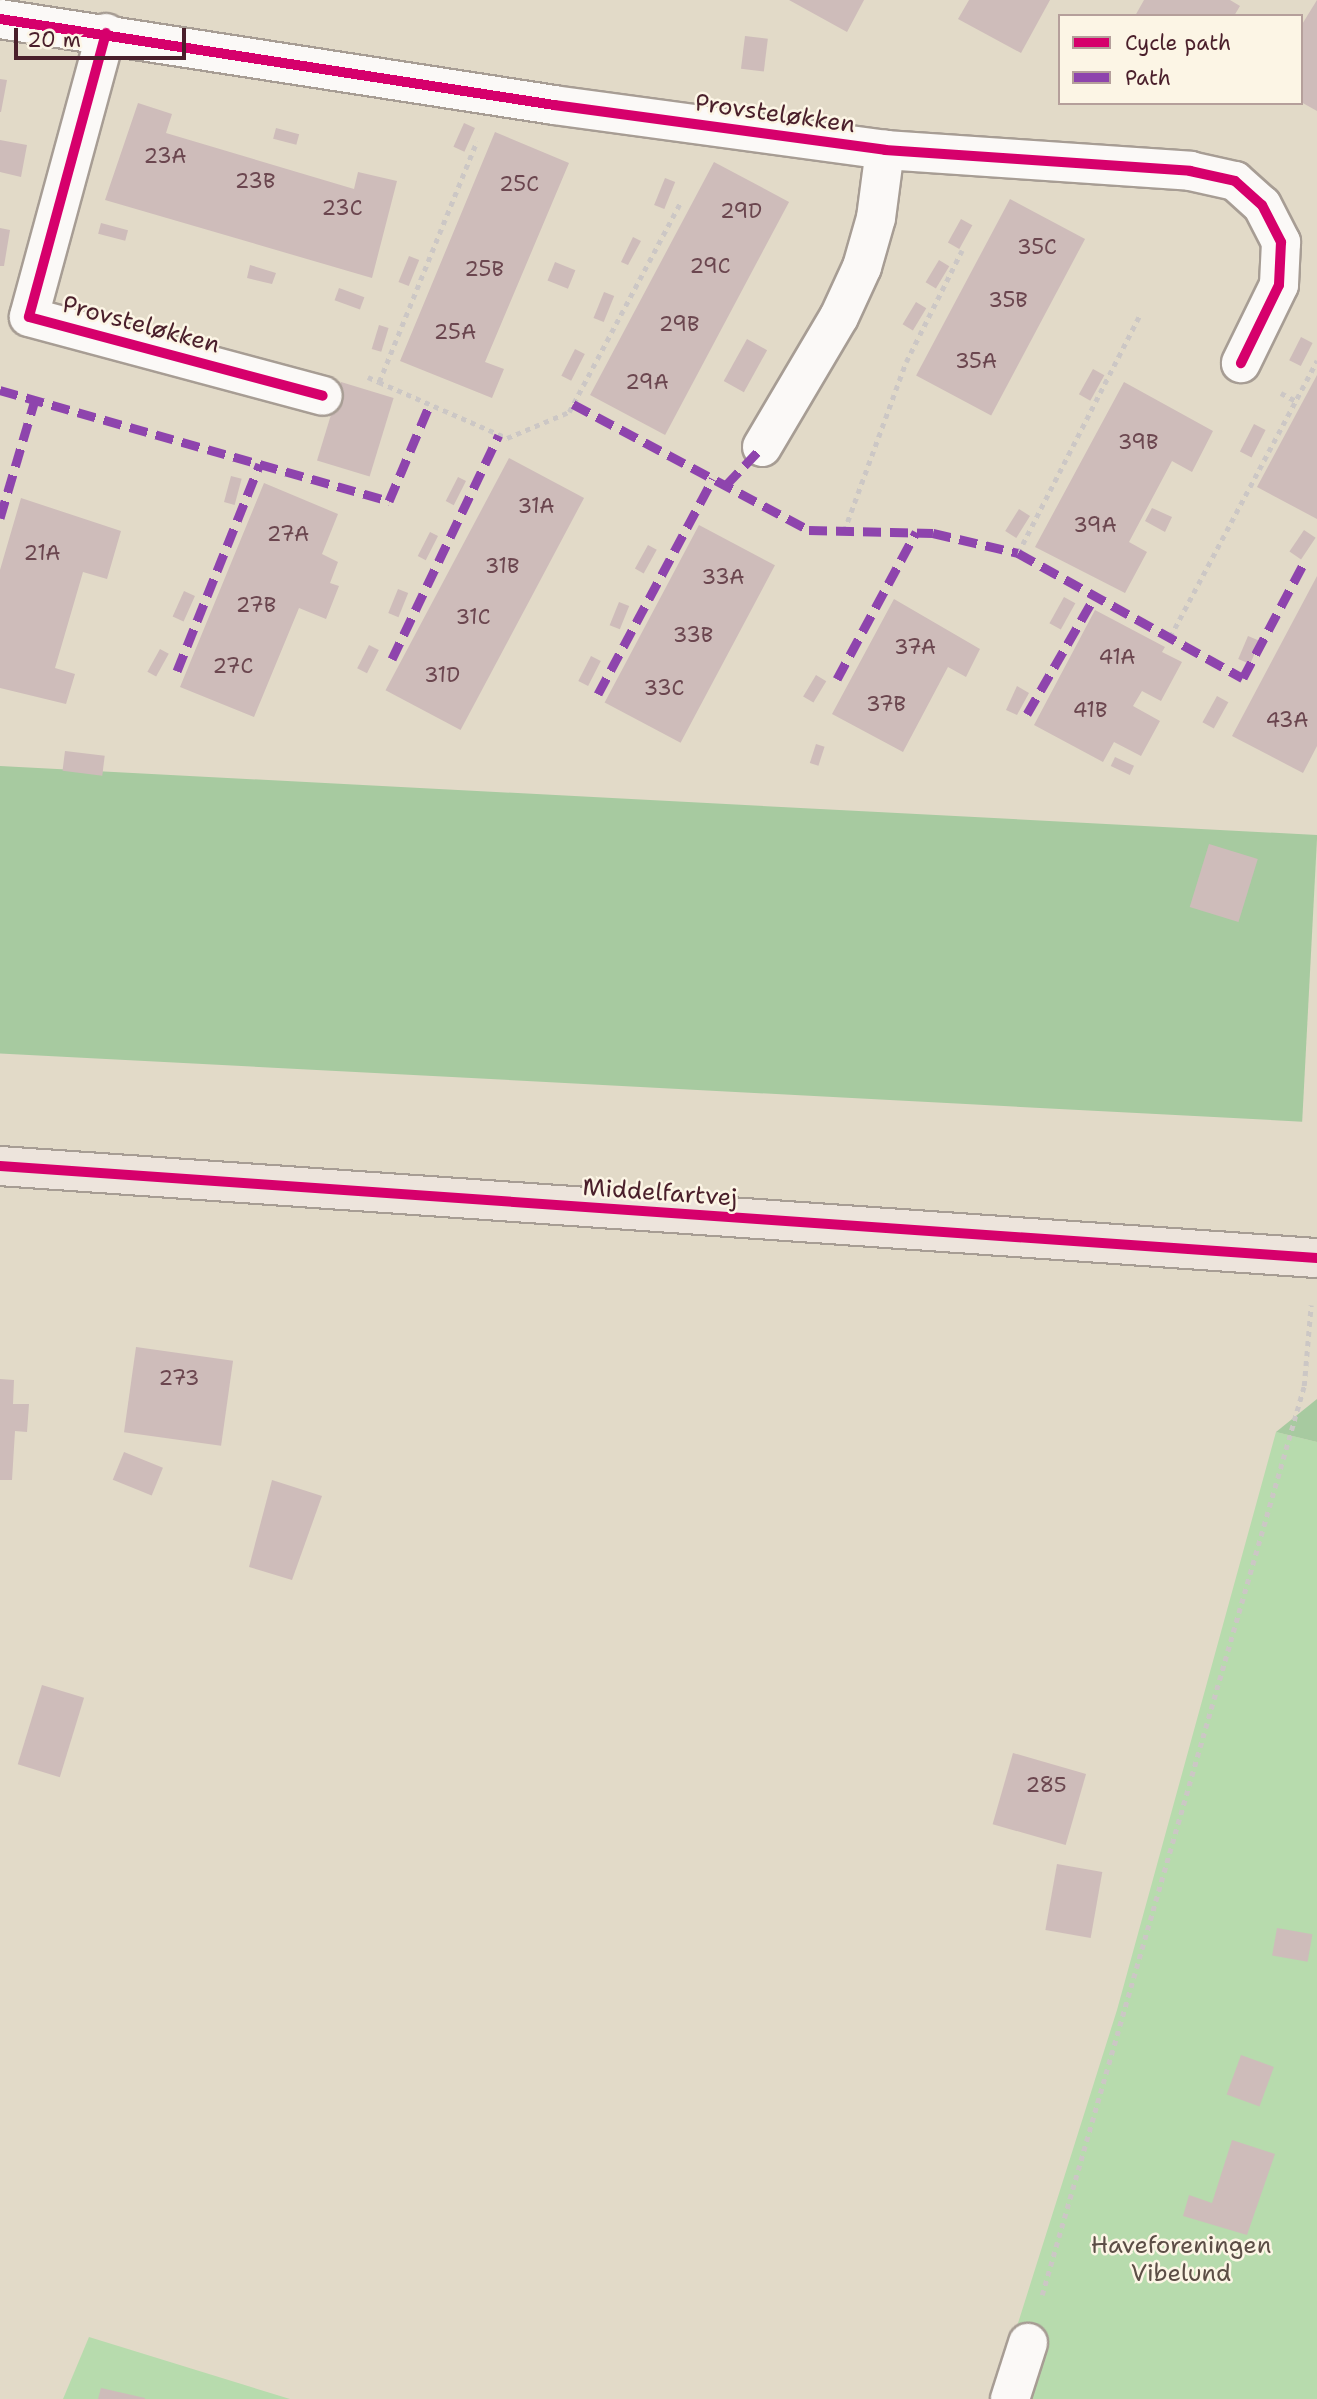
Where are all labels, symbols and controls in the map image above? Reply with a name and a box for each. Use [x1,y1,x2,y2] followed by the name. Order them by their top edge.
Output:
[18,14,189,58] scale bar
[1058,14,1303,105] legend
[27,26,81,54] text: 20 m
[1125,29,1231,57] text: Cycle path
[1125,64,1171,92] text: Path
[693,88,857,140] street label: Provsteløkken
[143,143,187,169] house number: 23A
[235,168,275,194] house number: 23B
[499,171,539,197] house number: 25C
[321,195,363,221] house number: 23C
[720,198,762,224] house number: 29D
[1017,234,1057,260] house number: 35C
[689,253,731,279] house number: 29C
[464,256,504,282] house number: 25B
[988,287,1028,313] house number: 35B
[59,290,223,360] street label: Provsteløkken
[659,311,699,337] house number: 29B
[434,319,476,345] house number: 25A
[955,348,997,374] house number: 35A
[625,369,669,395] house number: 29A
[1118,429,1158,455] house number: 39B
[518,493,554,519] house number: 31A
[1073,512,1117,538] house number: 39A
[267,521,309,547] house number: 27A
[23,540,61,566] house number: 21A
[485,553,519,579] house number: 31B
[702,564,744,590] house number: 33A
[236,592,276,618] house number: 27B
[455,604,491,630] house number: 31C
[673,622,713,648] house number: 33B
[894,634,936,660] house number: 37A
[1098,644,1136,670] house number: 41A
[213,653,253,679] house number: 27C
[424,662,460,688] house number: 31D
[643,675,685,701] house number: 33C
[866,691,906,717] house number: 37B
[1073,697,1107,723] house number: 41B
[1266,707,1308,733] house number: 43A
[582,1173,738,1213] street label: Middelfartvej
[158,1365,200,1391] house number: 273
[1025,1772,1067,1798] house number: 285
[1091,2232,1271,2288] park label: Haveforeningen Vibelund

